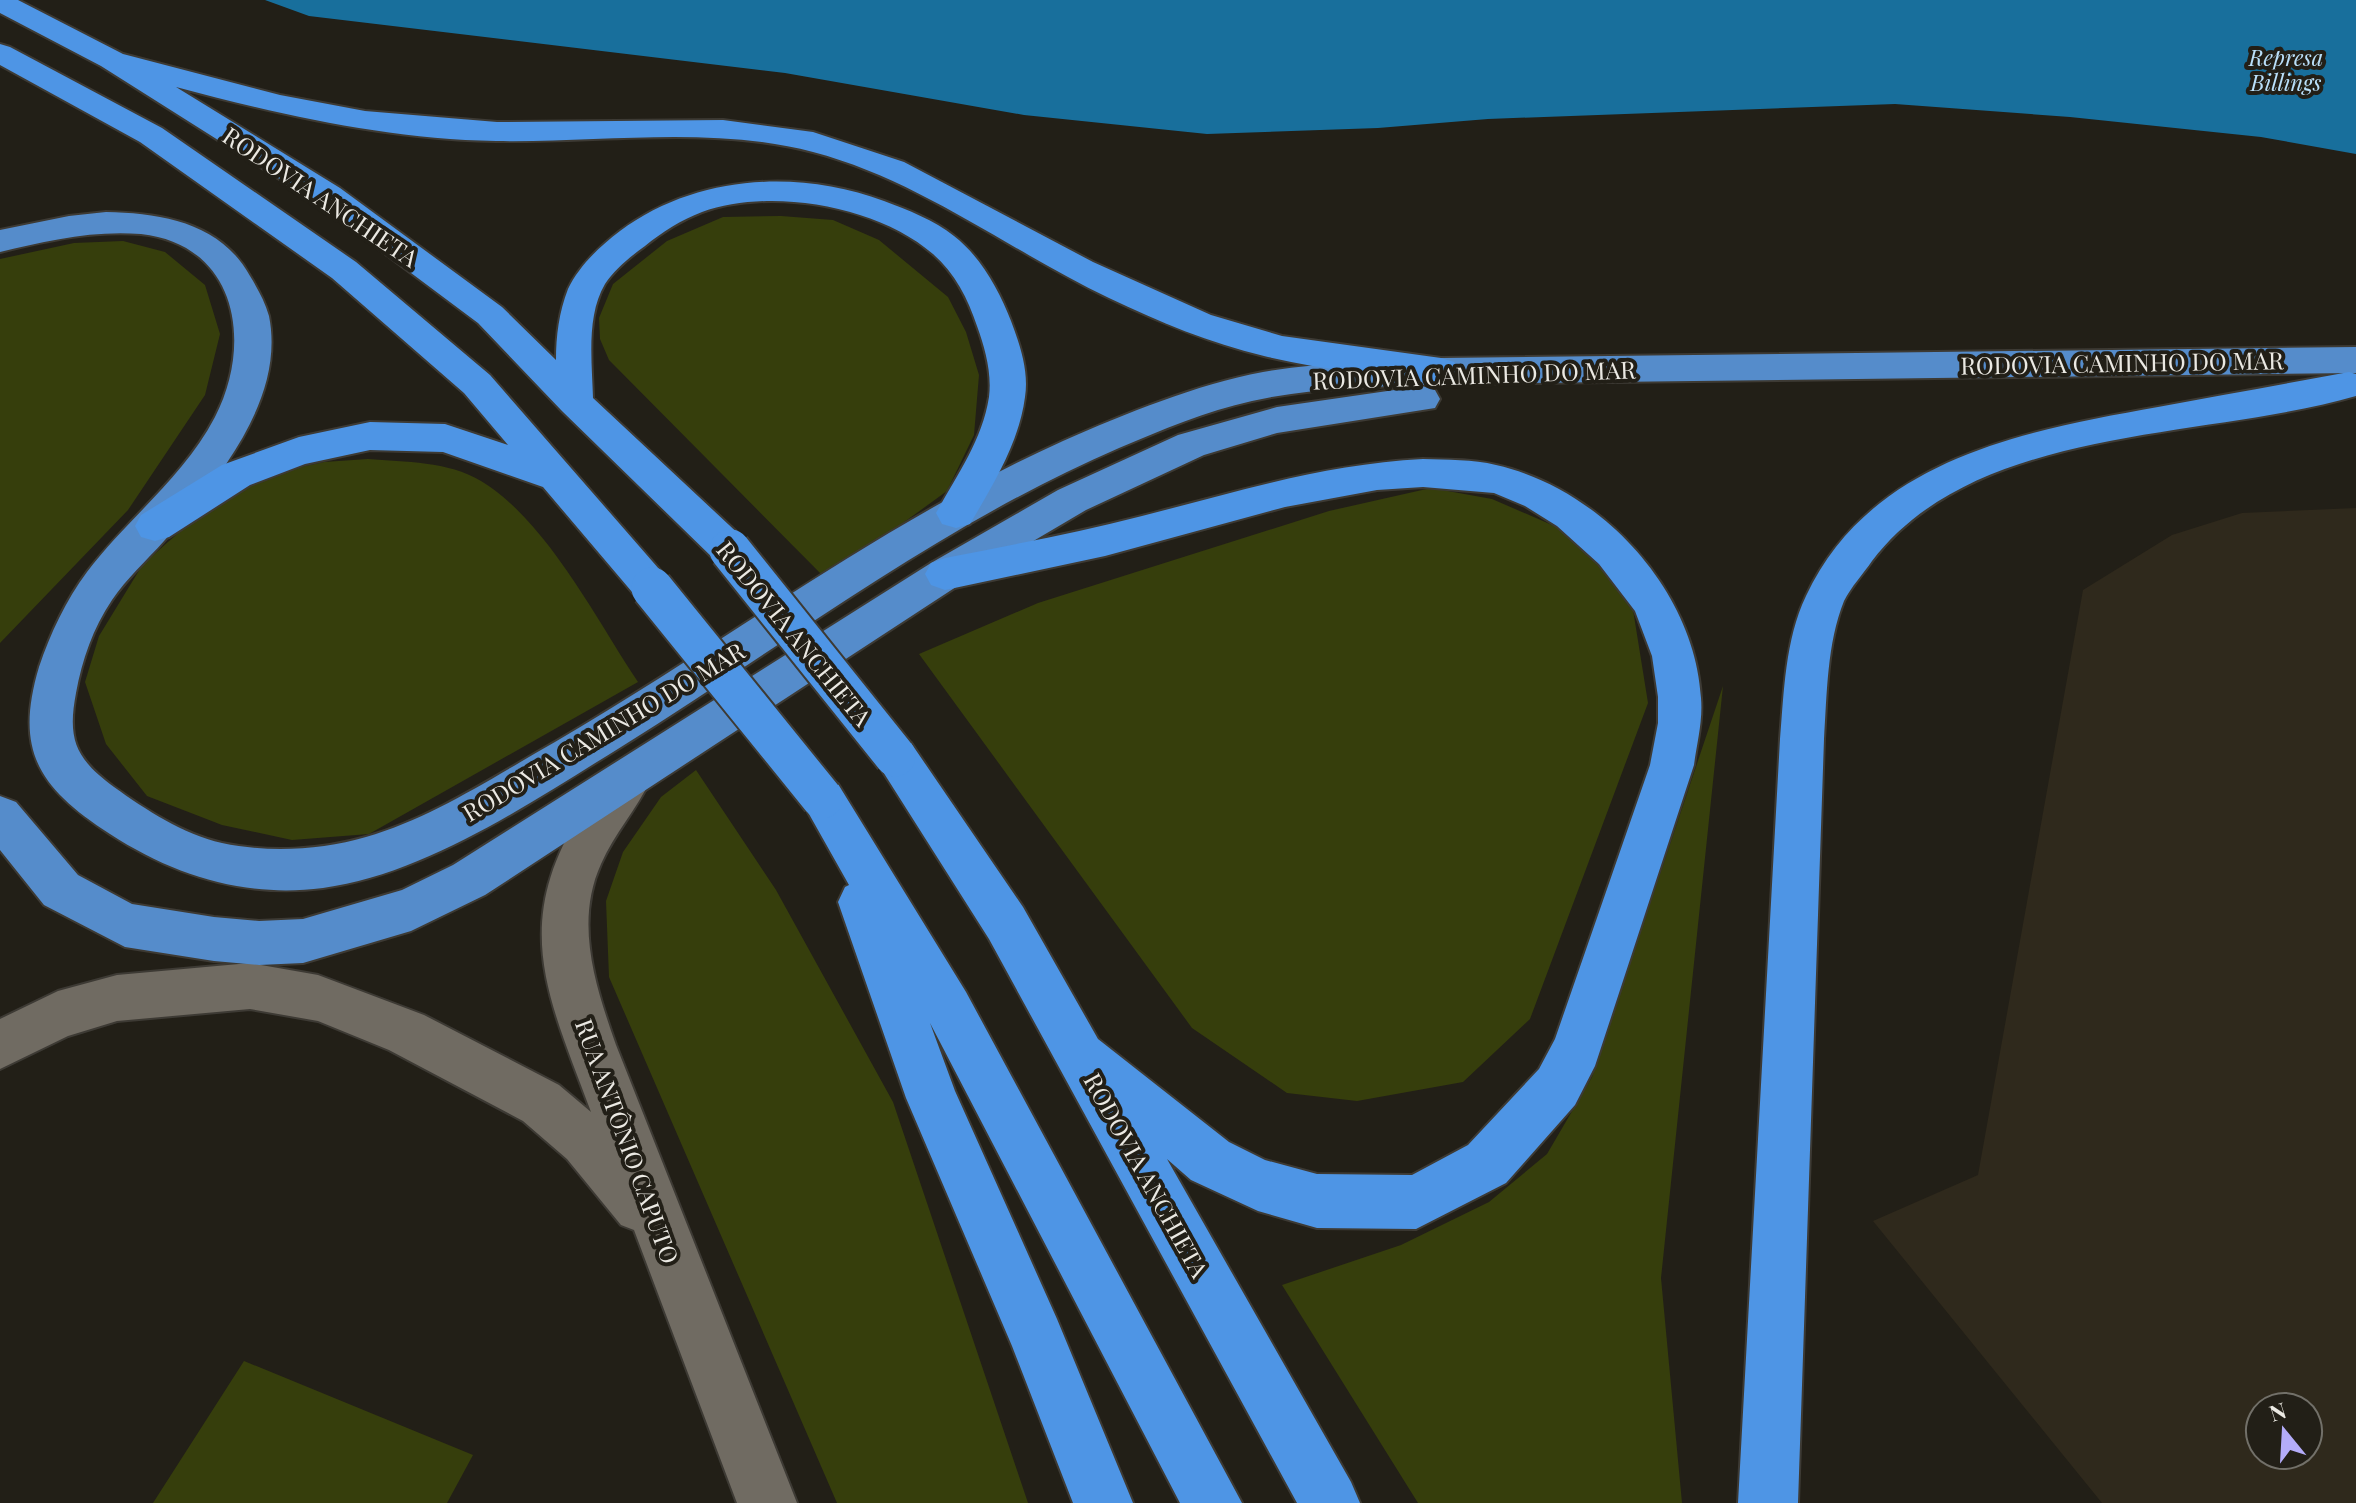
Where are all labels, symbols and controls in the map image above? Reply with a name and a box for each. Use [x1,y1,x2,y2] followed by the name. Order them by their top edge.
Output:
[2248,42,2323,97] water label: Represa Billings
[217,119,426,274] street label: RODOVIA ANCHIETA
[1960,343,2284,381] street label: RODOVIA CAMINHO DO MAR
[1312,352,1637,396] street label: RODOVIA CAMINHO DO MAR
[710,534,880,733] street label: RODOVIA ANCHIETA
[456,634,750,828] street label: RODOVIA CAMINHO DO MAR
[569,1014,687,1268] street label: RUA ANTÔNIO CAPUTO
[1077,1067,1217,1284] street label: RODOVIA ANCHIETA
[2244,1391,2324,1471] north arrow
[2265,1394,2290,1428] text: N

